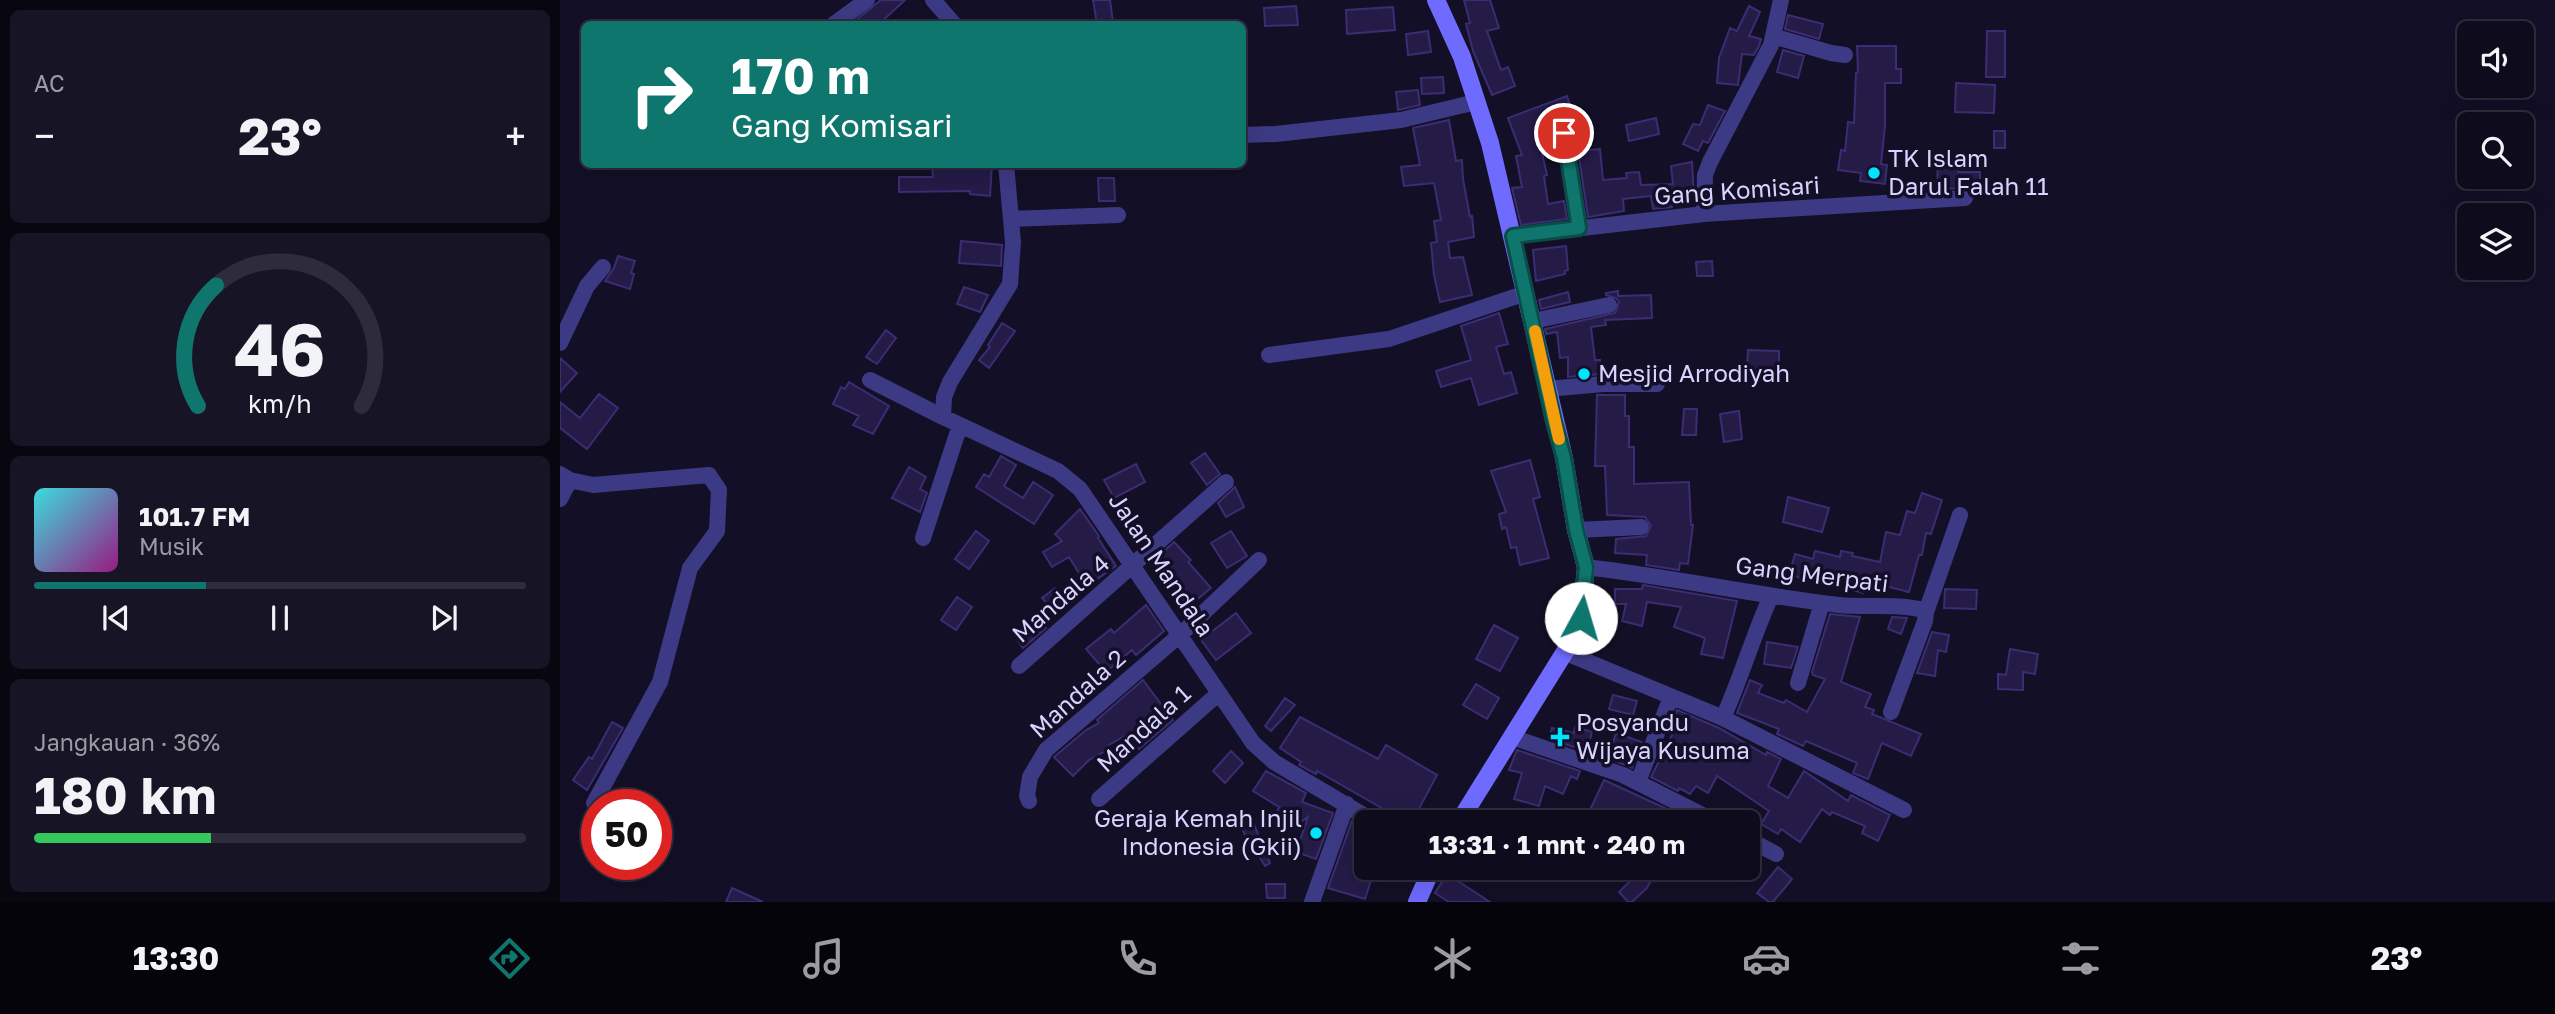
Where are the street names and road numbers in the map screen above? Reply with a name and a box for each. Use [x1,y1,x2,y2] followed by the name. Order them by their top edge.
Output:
[1653,169,1821,210] street label: Gang Komisari
[1103,487,1221,642] street label: Jalan Mandala
[1006,548,1114,648] street label: Mandala 4
[1734,550,1890,597] street label: Gang Merpati
[1023,642,1131,743] street label: Mandala 2
[1090,678,1196,778] street label: Mandala 1

